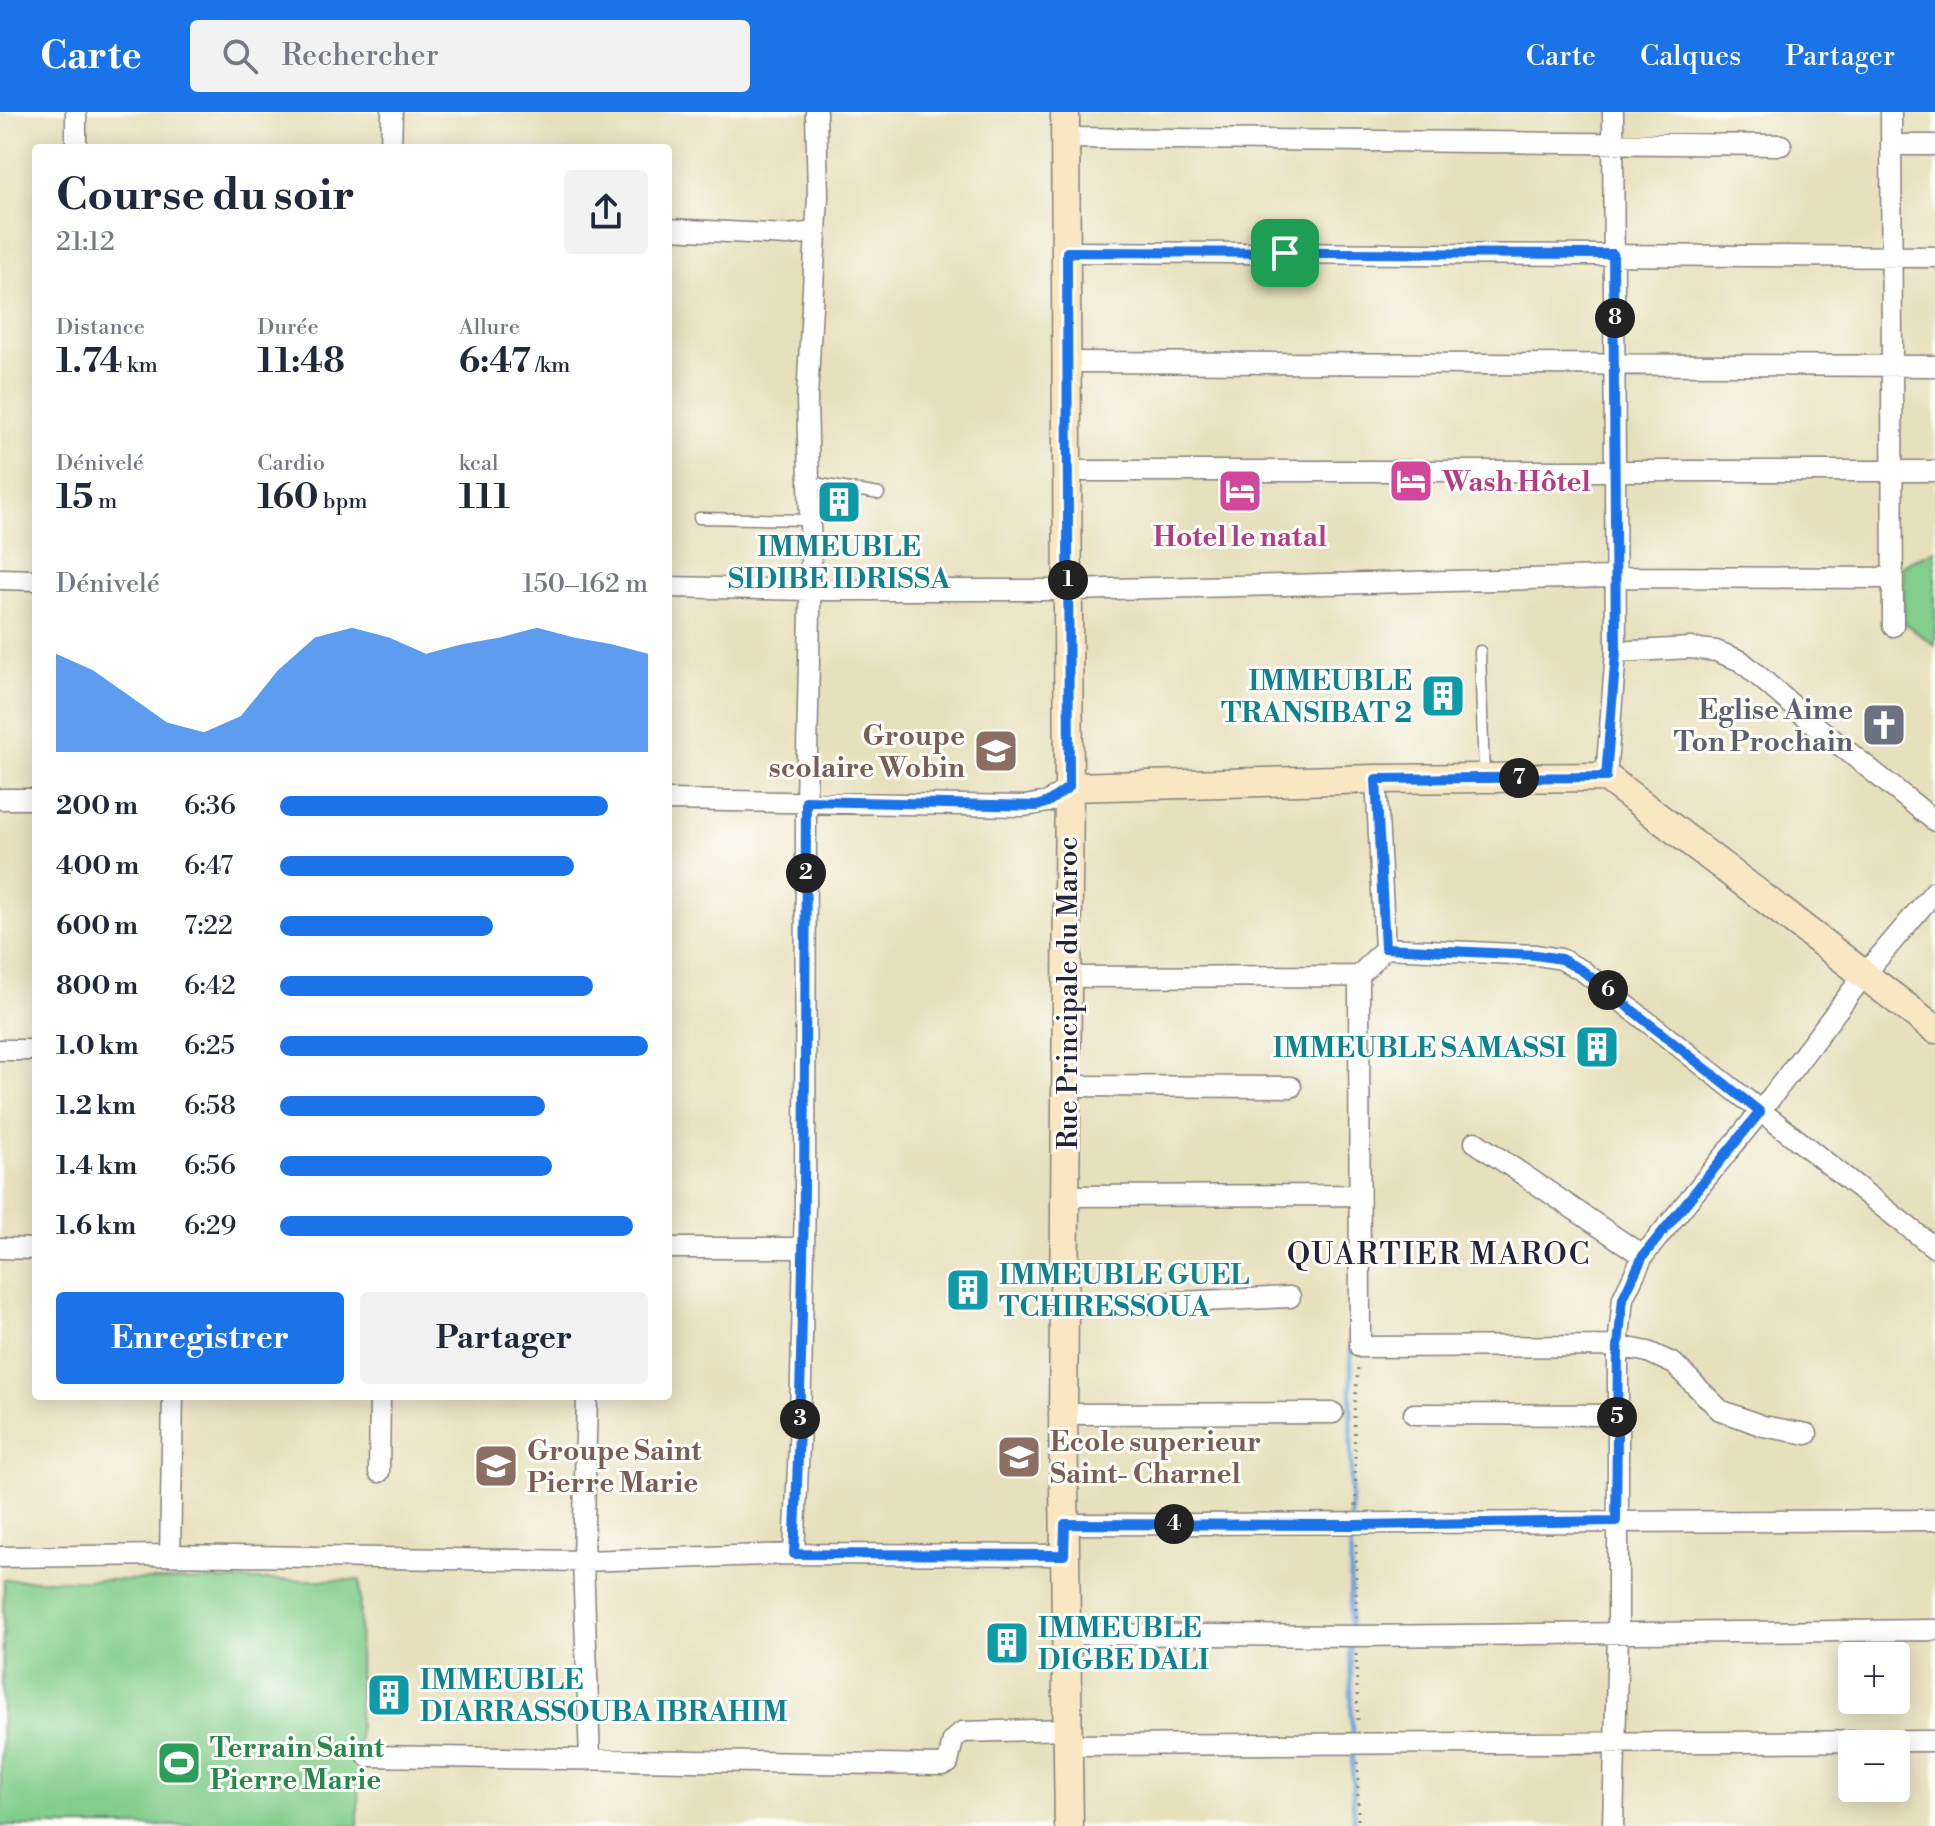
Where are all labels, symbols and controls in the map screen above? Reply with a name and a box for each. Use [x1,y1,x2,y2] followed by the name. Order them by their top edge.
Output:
[190,20,750,92] search box
[40,33,142,80] text: Carte
[218,34,262,78] icon: search
[282,37,439,75] text: Rechercher
[1526,39,1596,74] text: Carte
[1640,39,1741,74] text: Calques
[1785,39,1895,74] text: Partager
[56,168,355,223] text: Course du soir
[564,170,648,254] button: share
[1251,219,1319,287] pin
[56,226,115,258] text: 21:12
[1263,231,1307,275] icon: arrive
[1595,298,1635,338] pin: 8
[1608,304,1622,331] text: 8
[56,314,145,341] text: Distance
[257,314,319,341] text: Durée
[459,314,520,341] text: Allure
[56,341,123,383] text: 1.74
[257,341,345,383] text: 11:48
[459,341,531,383] text: 6:47
[123,352,158,379] text: km
[531,352,570,379] text: /km
[56,450,144,477] text: Dénivelé
[257,450,325,477] text: Cardio
[459,450,499,477] text: kcal
[1387,457,1435,505] hotel icon: Wash Hôtel
[1441,465,1591,500] place label: Wash Hôtel
[1216,467,1264,515] hotel icon: Hotel le natal
[56,477,93,519] text: 15
[257,477,319,519] text: 160
[459,477,510,519] text: 111
[815,478,863,526] building icon: IMMEUBLE SIDIBE IDRISSA
[93,488,117,515] text: m
[319,488,368,515] text: bpm
[1153,520,1327,555] place label: Hotel le natal
[728,530,951,597] place label: IMMEUBLE SIDIBE IDRISSA
[1048,560,1088,600] pin: 1
[1063,566,1073,593] text: 1
[56,568,160,600] text: Dénivelé
[522,568,648,600] text: 150–162 m
[1221,664,1412,731] place label: IMMEUBLE TRANSIBAT 2
[1419,672,1467,720] building icon: IMMEUBLE TRANSIBAT 2
[1674,693,1853,760] place label: Eglise Aime Ton Prochain
[1860,701,1908,749] church icon: Eglise Aime Ton Prochain
[769,719,965,786] place label: Groupe scolaire Wobin
[972,727,1020,775] school or university icon: Groupe scolaire Wobin
[1499,758,1539,798] pin: 7
[1513,764,1525,791] text: 7
[56,790,138,822] text: 200 m
[184,790,236,822] text: 6:36
[1051,836,1086,1150] street label: Rue Principale du Maroc
[56,850,139,882] text: 400 m
[184,850,233,882] text: 6:47
[786,853,826,893] pin: 2
[799,859,813,886] text: 2
[56,910,138,942] text: 600 m
[184,910,233,942] text: 7:22
[56,970,138,1002] text: 800 m
[184,970,236,1002] text: 6:42
[1588,970,1628,1010] pin: 6
[1601,976,1615,1003] text: 6
[1573,1023,1621,1071] building icon: IMMEUBLE SAMASSI
[56,1030,139,1062] text: 1.0 km
[184,1030,235,1062] text: 6:25
[1273,1031,1566,1066] place label: IMMEUBLE SAMASSI
[56,1090,136,1122] text: 1.2 km
[184,1090,236,1122] text: 6:58
[56,1150,137,1182] text: 1.4 km
[184,1150,236,1182] text: 6:56
[56,1210,136,1242] text: 1.6 km
[184,1210,236,1242] text: 6:29
[1287,1236,1591,1274] district label: QUARTIER MAROC
[999,1258,1249,1325] place label: IMMEUBLE GUEL TCHIRESSOUA
[944,1266,992,1314] building icon: IMMEUBLE GUEL TCHIRESSOUA
[56,1292,344,1384] button: Enregistrer
[360,1292,648,1384] button: Partager
[1597,1397,1637,1437] pin: 5
[780,1399,820,1439] pin: 3
[1610,1403,1624,1430] text: 5
[793,1405,807,1432] text: 3
[1050,1425,1261,1492] place label: Ecole superieur Saint- Charnel
[995,1433,1043,1481] school or university icon: Ecole superieur Saint- Charnel
[527,1434,702,1501] place label: Groupe Saint Pierre Marie
[472,1442,520,1490] school or university icon: Groupe Saint Pierre Marie
[1154,1504,1194,1544] pin: 4
[1167,1510,1181,1537] text: 4
[1038,1611,1209,1678] place label: IMMEUBLE DIGBE DALI
[983,1619,1031,1667] building icon: IMMEUBLE DIGBE DALI
[1838,1642,1910,1802] map controls
[1838,1642,1910,1714] button: +
[420,1663,788,1730] place label: IMMEUBLE DIARRASSOUBA IBRAHIM
[365,1671,413,1719] building icon: IMMEUBLE DIARRASSOUBA IBRAHIM
[1838,1730,1910,1802] button: −
[210,1731,385,1798] place label: Terrain Saint Pierre Marie
[155,1739,203,1787] sports icon: Terrain Saint Pierre Marie

